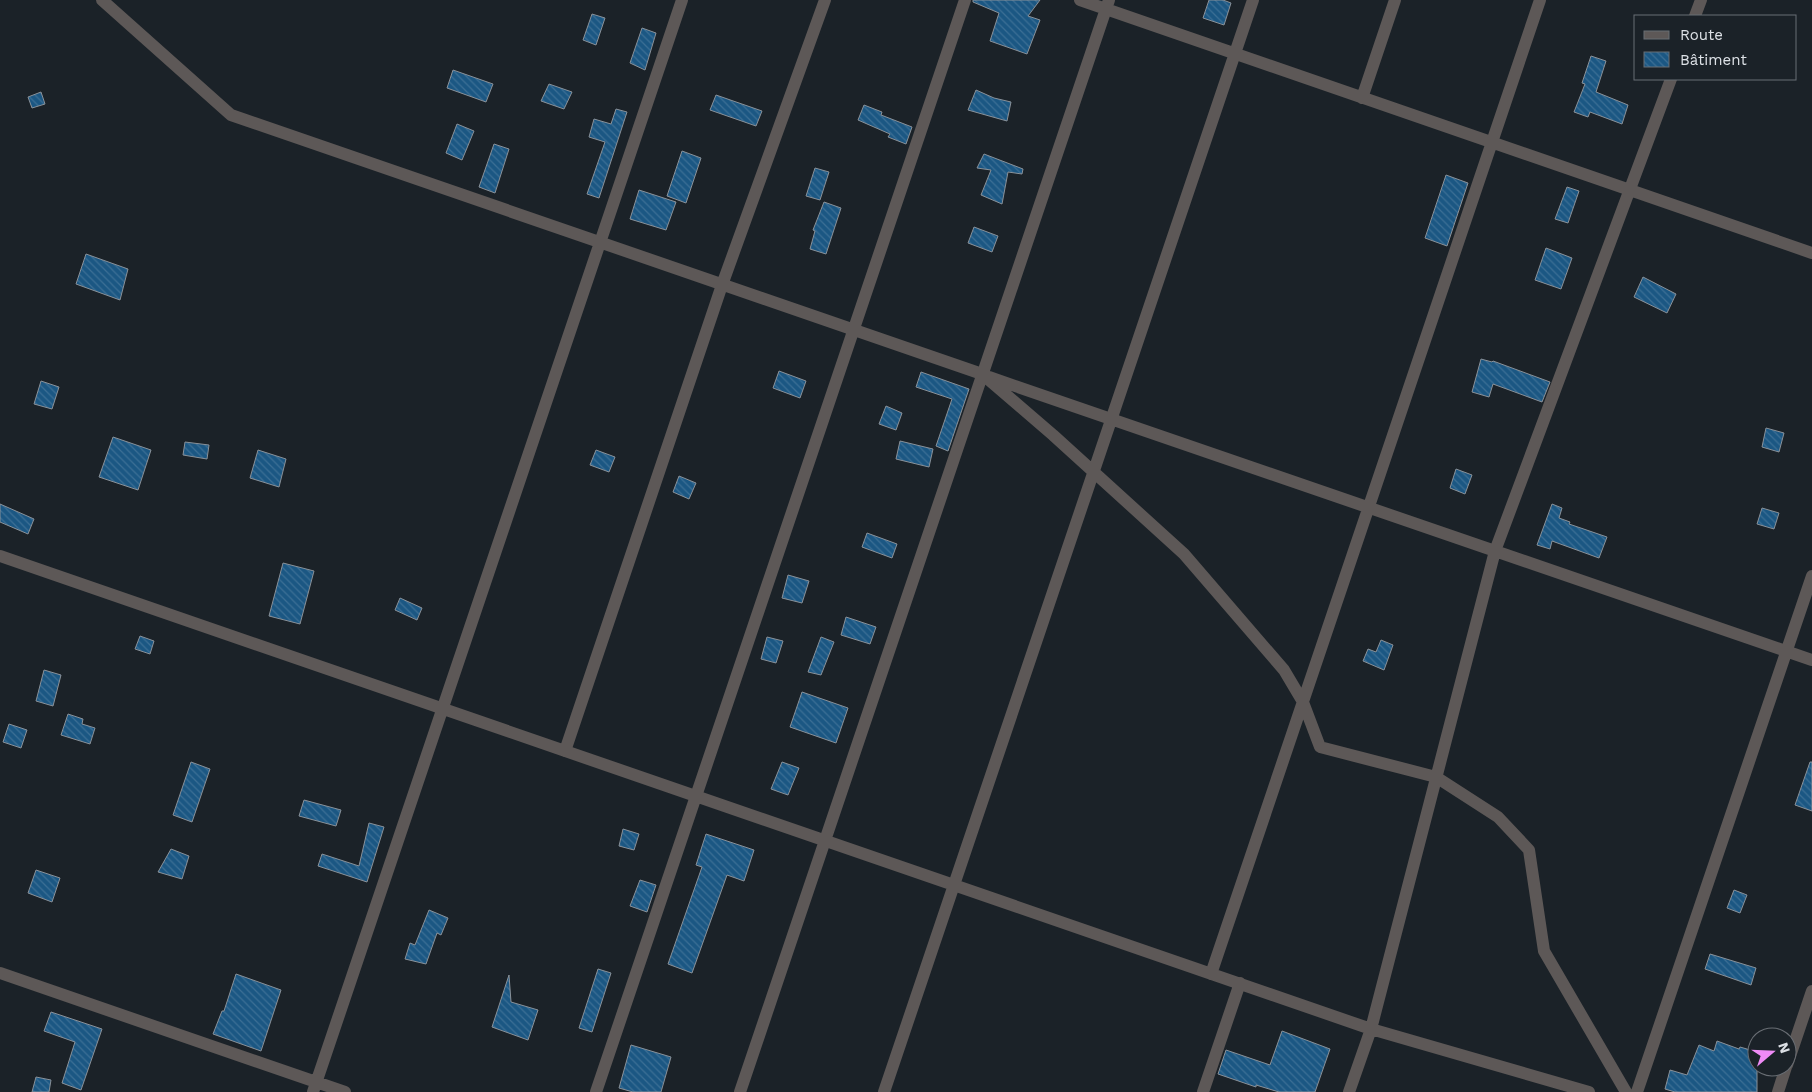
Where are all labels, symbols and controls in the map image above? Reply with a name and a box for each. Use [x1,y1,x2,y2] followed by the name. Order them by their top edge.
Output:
[1634,15,1797,80] legend
[1680,26,1723,44] text: Route
[1680,51,1747,69] text: Bâtiment
[1747,1027,1797,1077] north arrow
[1775,1040,1794,1055] text: N

